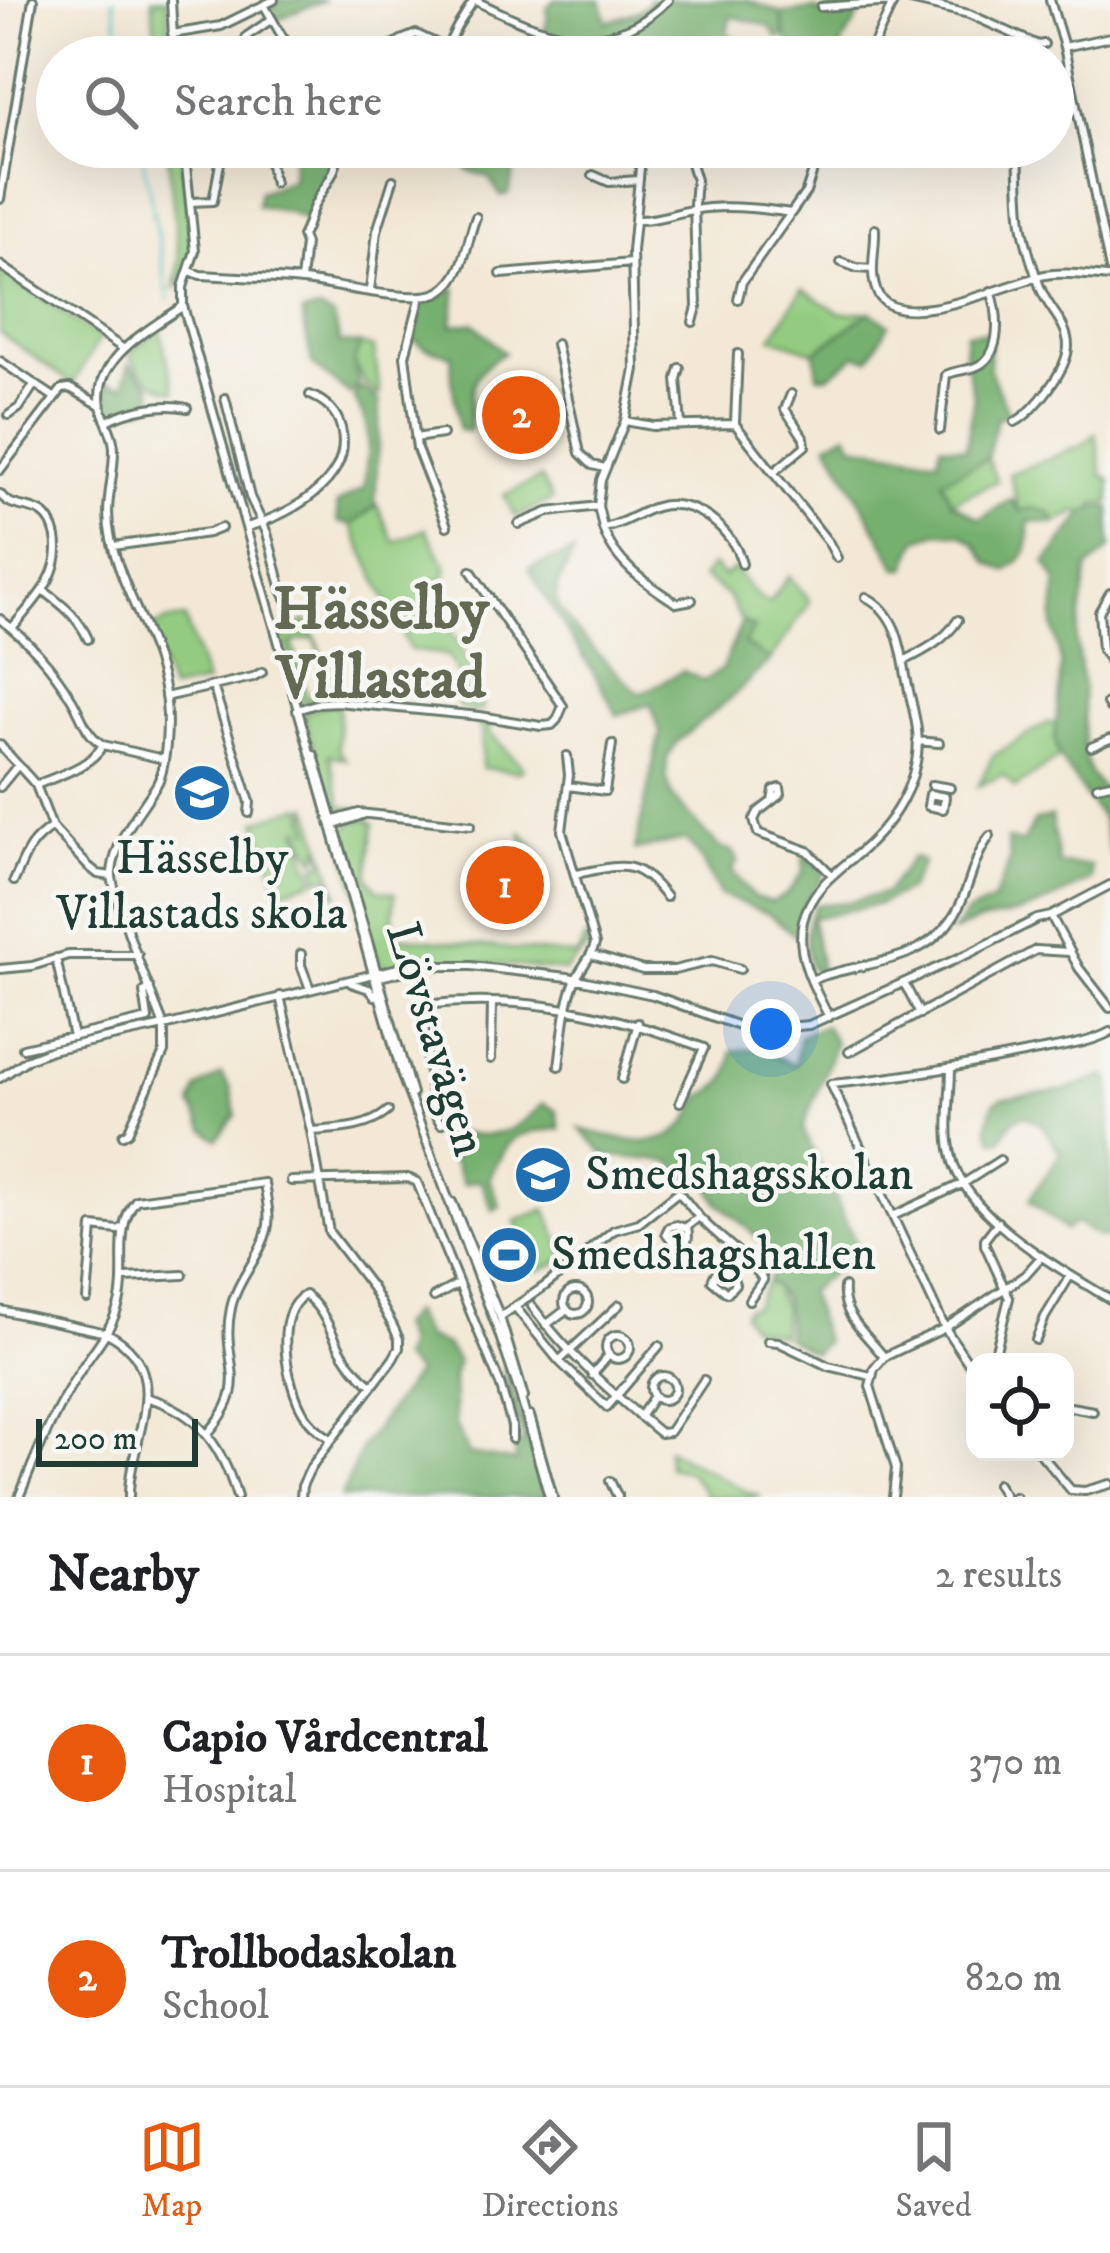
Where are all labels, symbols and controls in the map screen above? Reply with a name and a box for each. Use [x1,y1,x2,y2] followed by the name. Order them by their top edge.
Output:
[36,36,1074,168] search box
[78,69,144,135] icon: search
[174,74,382,130] text: Search here
[482,370,560,460] pin: 2
[273,573,490,717] district label: Hässelby Villastad
[171,762,233,824] school or university icon: Hässelby Villastads skola
[55,829,348,944] place label: Hässelby Villastads skola
[466,840,544,930] pin: 1
[371,915,499,1163] street label: Lövstavägen
[741,999,801,1059] your location
[512,1144,574,1206] school or university icon: Smedshagsskolan
[585,1145,913,1205] place label: Smedshagsskolan
[478,1224,540,1286] sports icon: Smedshagshallen
[551,1225,876,1285] place label: Smedshagshallen
[966,1353,1074,1461] map controls
[966,1353,1074,1461] button: locate
[36,1413,198,1466] scale bar
[54,1419,138,1460] text: 200 m
[48,1543,199,1607] text: Nearby
[935,1551,1062,1600] text: 2 results
[162,1710,488,1766] text: Capio Vårdcentral
[80,1738,94,1787] text: 1
[968,1738,1062,1787] text: 370 m
[162,1766,296,1815] text: Hospital
[162,1926,456,1982] text: Trollbodaskolan
[77,1954,97,2003] text: 2
[965,1954,1062,2003] text: 820 m
[162,1982,269,2031] text: School
[139,2114,205,2227] tab: Map
[482,2114,618,2227] tab: Directions
[896,2114,971,2227] tab: Saved

